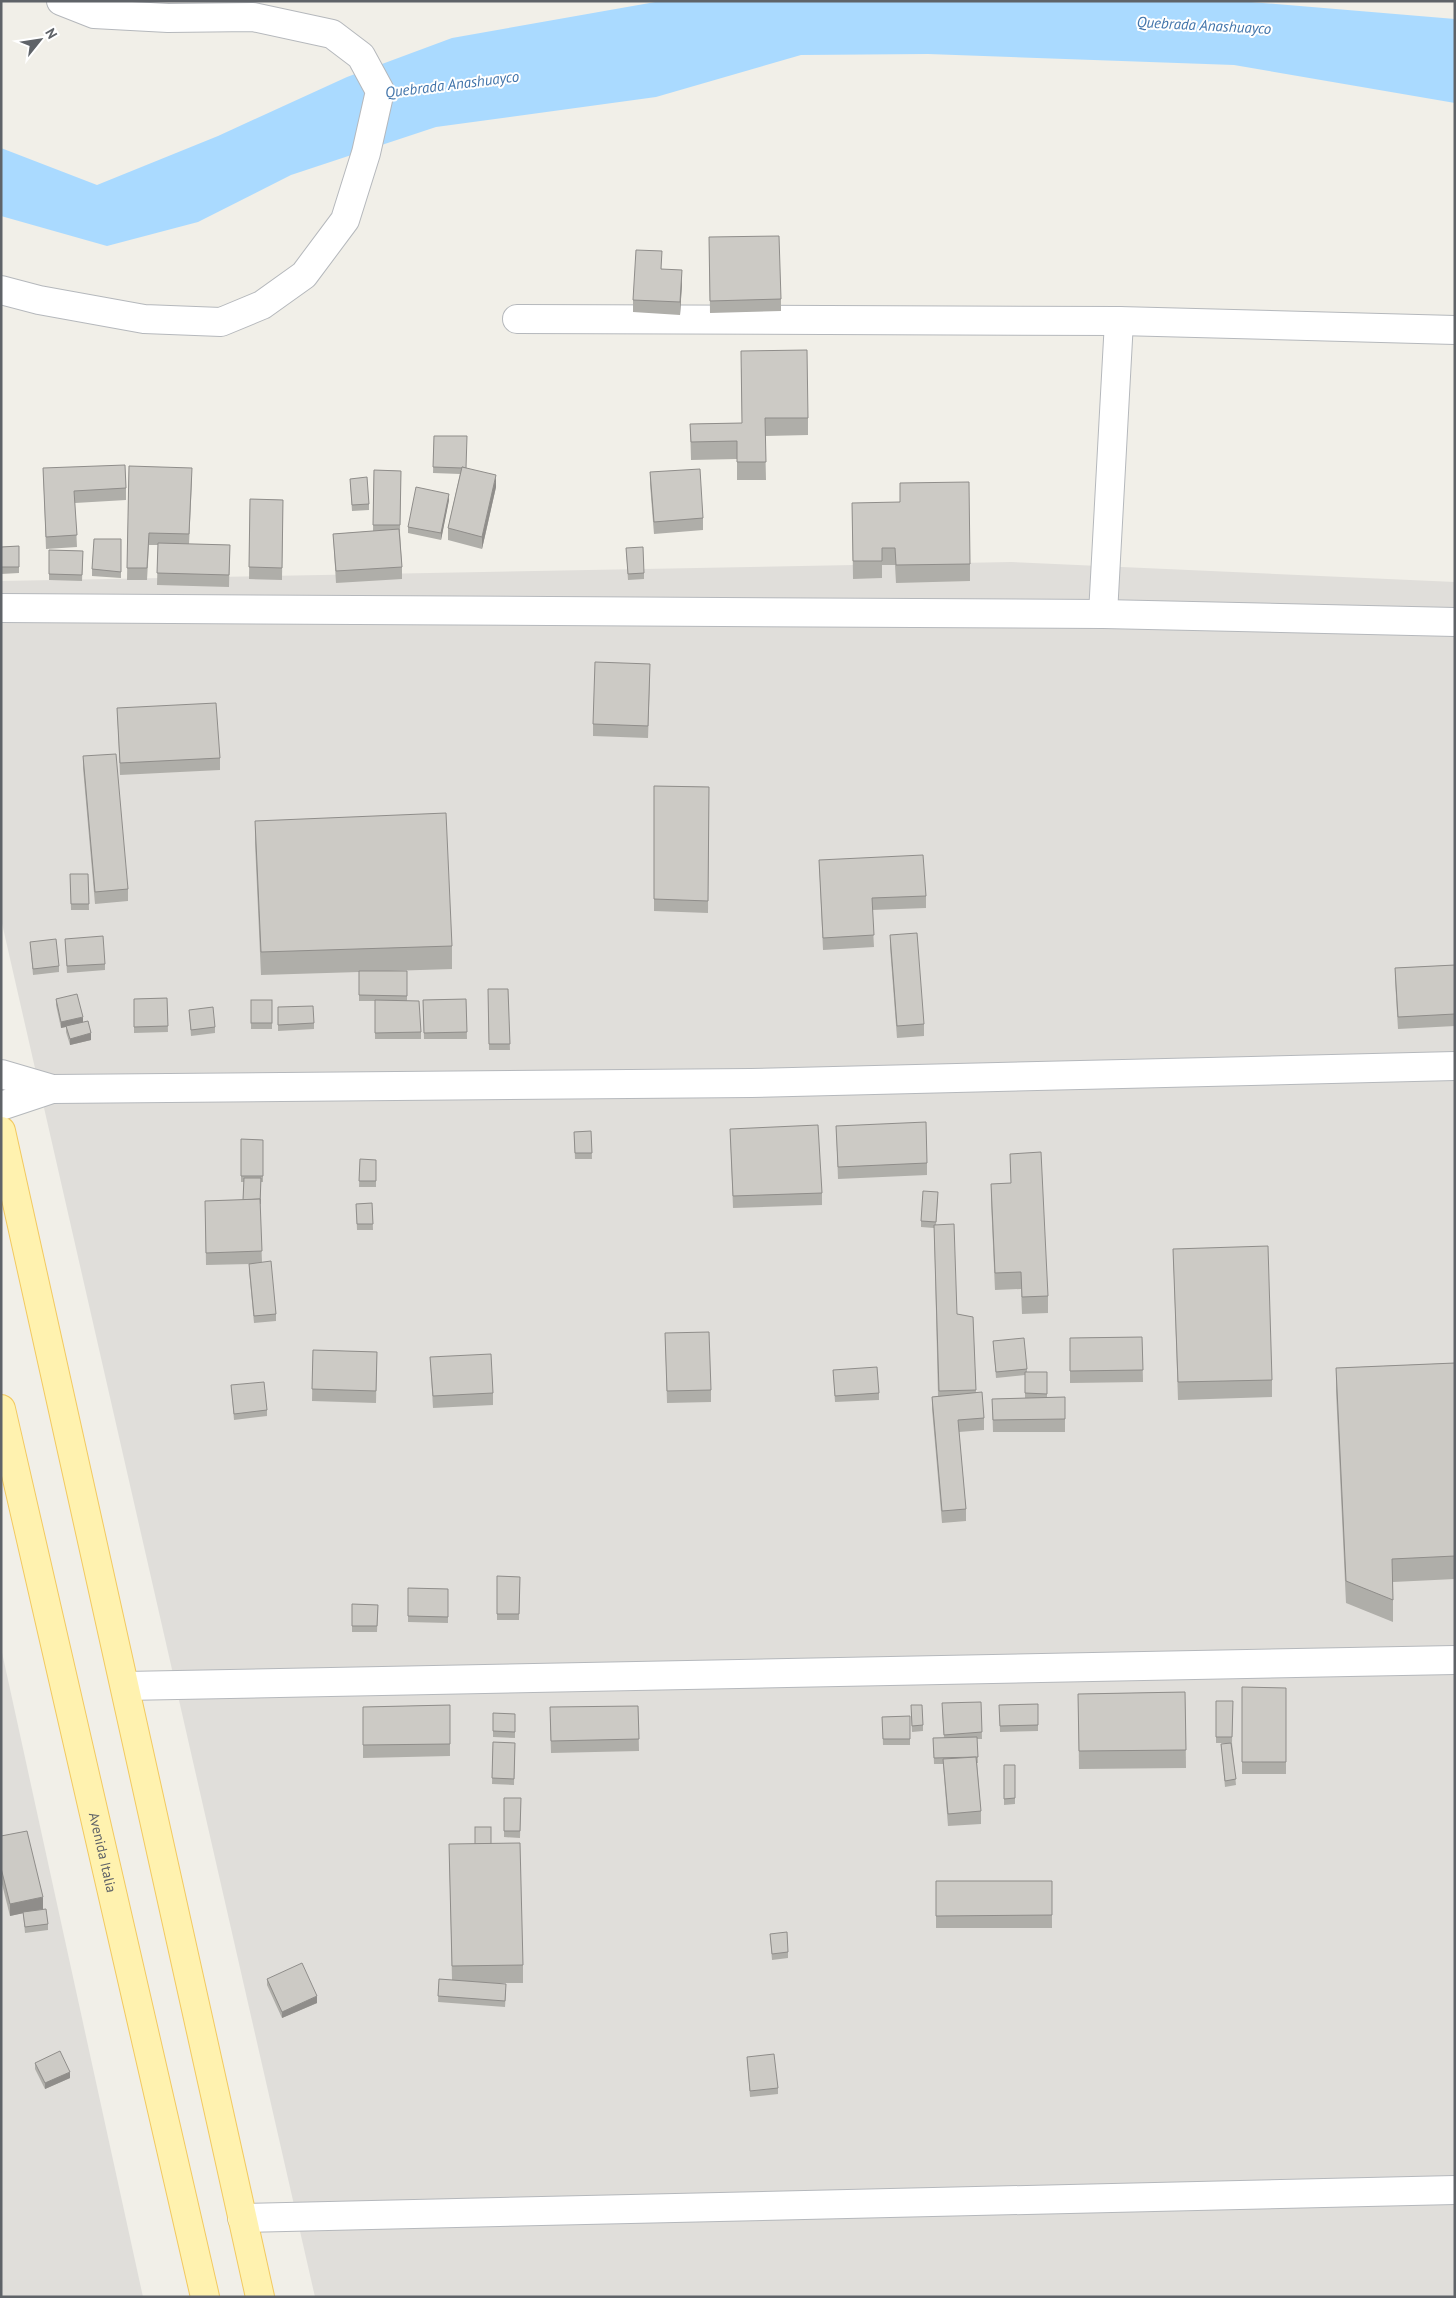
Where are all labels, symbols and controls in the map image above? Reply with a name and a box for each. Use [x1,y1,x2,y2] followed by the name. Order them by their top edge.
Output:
[1136,12,1272,38] water label: Quebrada Anashuayco
[15,15,65,65] north arrow
[41,25,61,42] text: N
[384,66,520,102] water label: Quebrada Anashuayco
[85,1811,121,1894] street label: Avenida Italia

